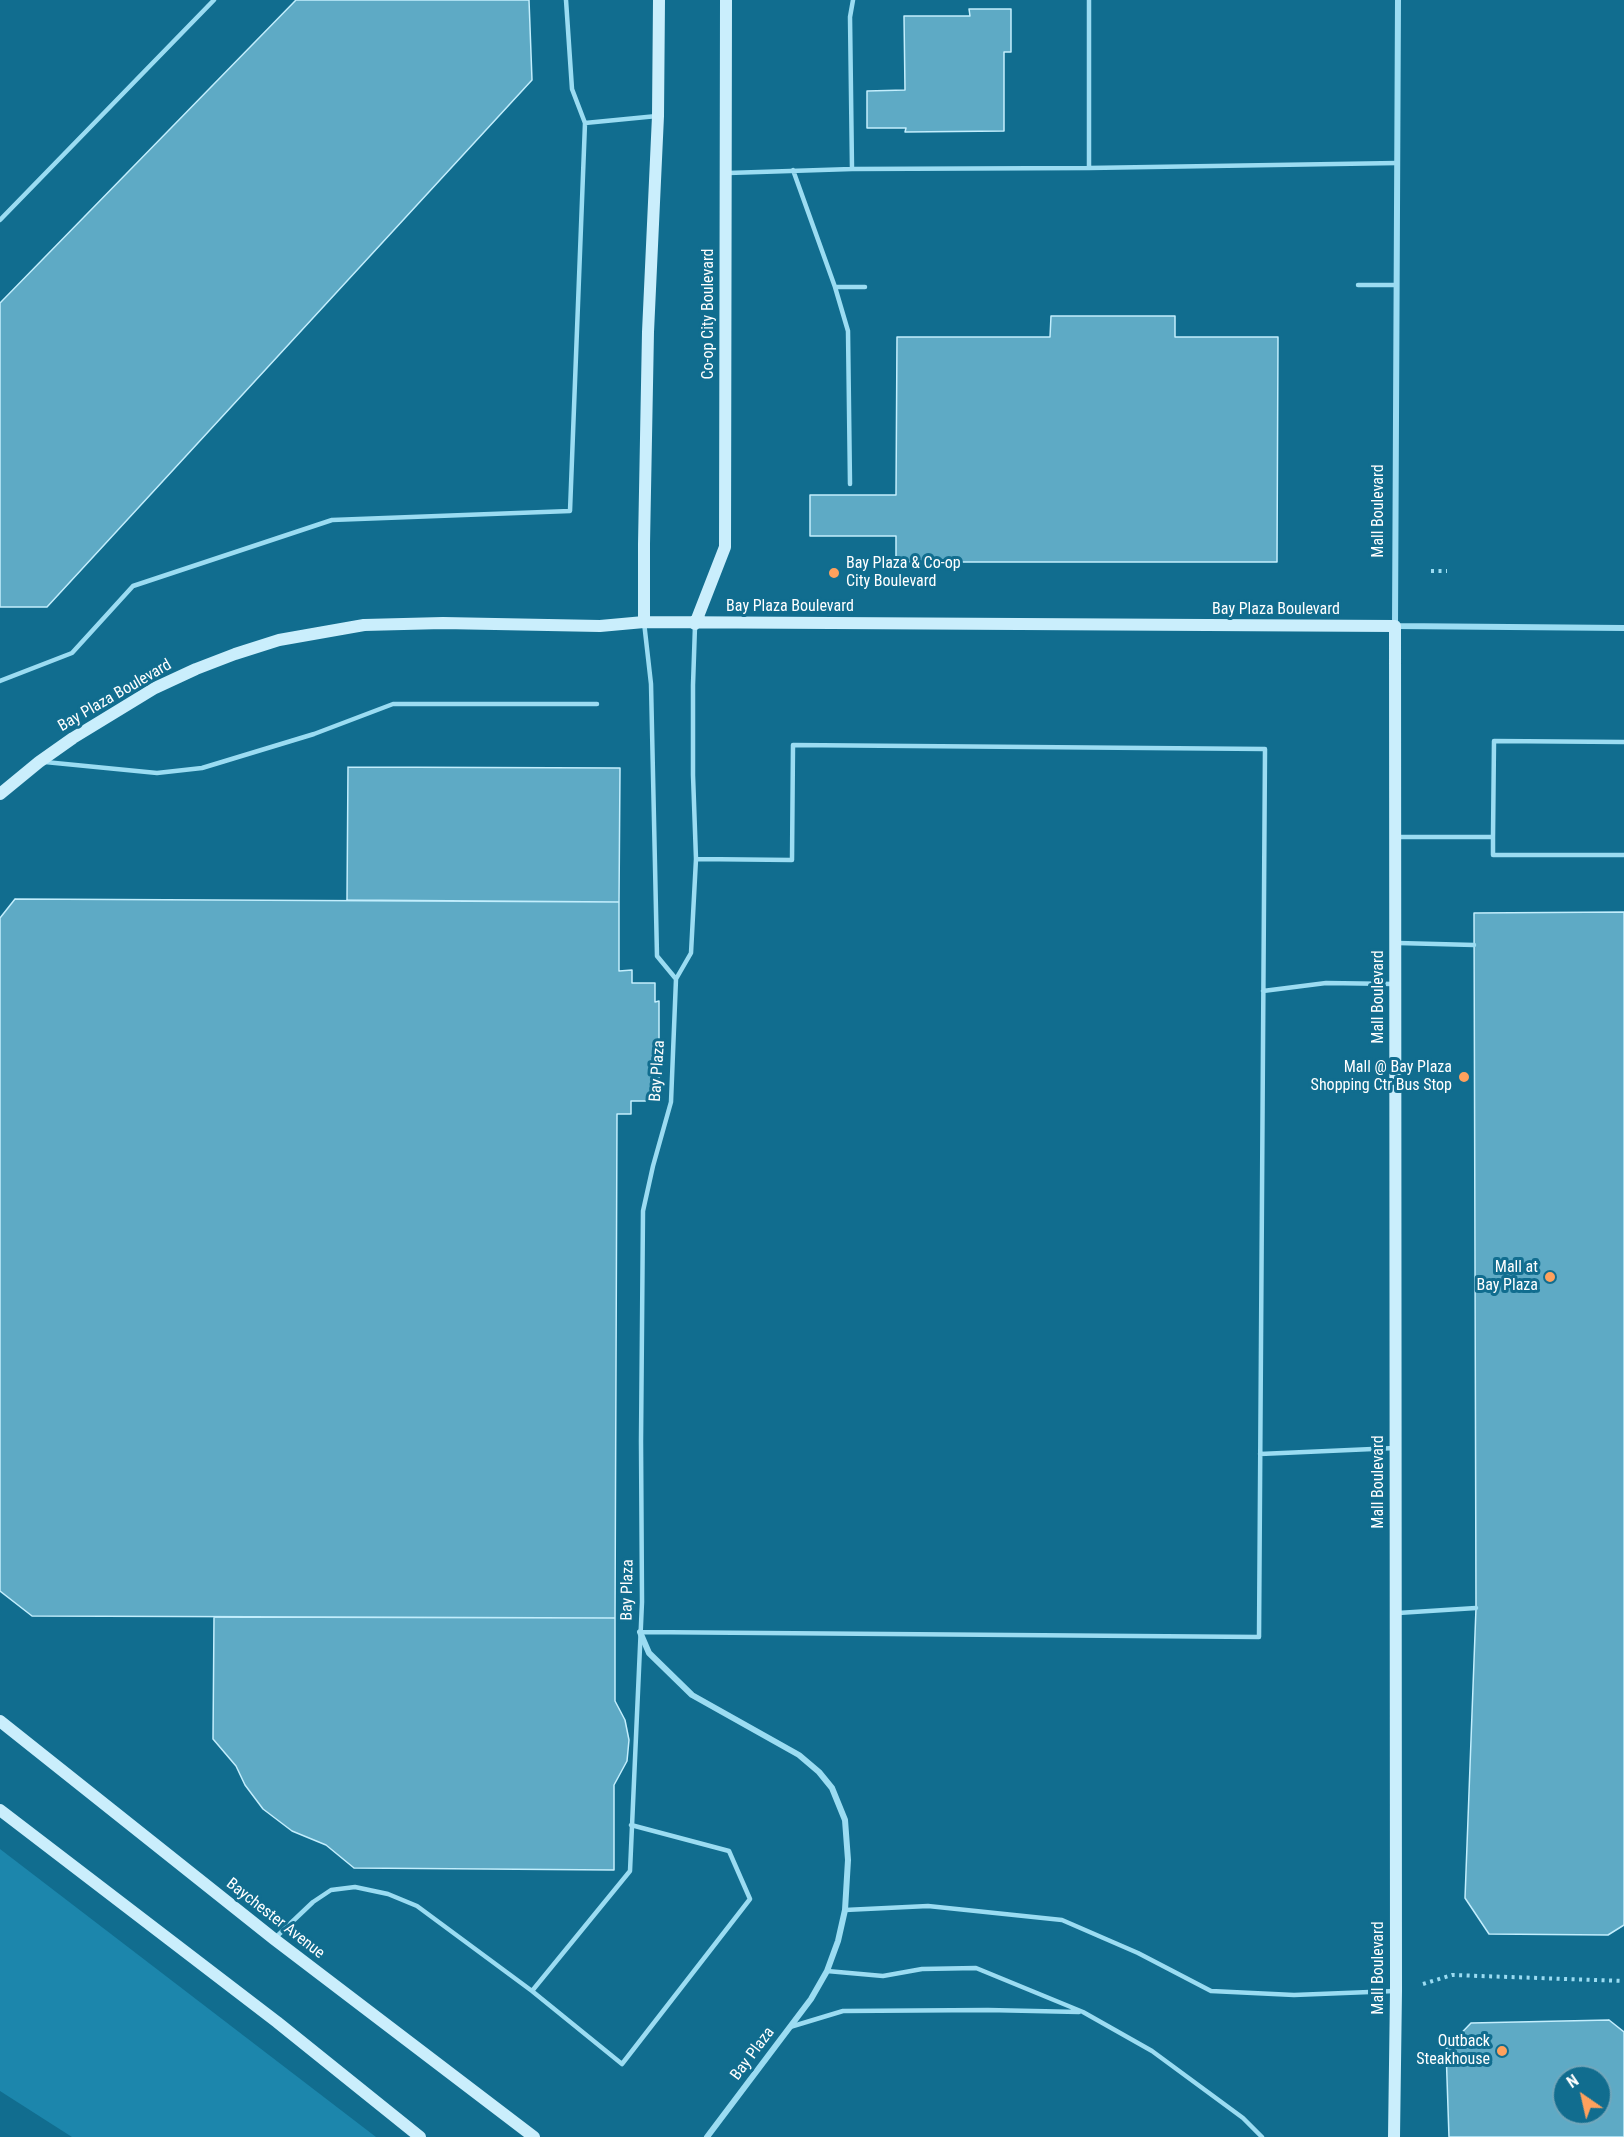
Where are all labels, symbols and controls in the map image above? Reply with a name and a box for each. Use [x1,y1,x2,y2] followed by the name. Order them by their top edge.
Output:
[699,248,719,380] street label: Co-op City Boulevard
[1369,464,1389,558] street label: Mall Boulevard
[846,554,961,592] place label: Bay Plaza & Co-op City Boulevard
[827,566,841,580] marker: Bay Plaza & Co-op City Boulevard
[726,597,854,617] street label: Bay Plaza Boulevard
[1212,600,1340,620] street label: Bay Plaza Boulevard
[55,656,175,736] street label: Bay Plaza Boulevard
[1369,950,1389,1044] street label: Mall Boulevard
[646,1040,670,1102] street label: Bay Plaza
[1311,1058,1452,1096] place label: Mall @ Bay Plaza Shopping Ctr Bus Stop
[1457,1070,1471,1084] marker: Mall @ Bay Plaza Shopping Ctr Bus Stop
[1476,1258,1538,1296] place label: Mall at Bay Plaza
[1543,1270,1557,1284] marker: Mall at Bay Plaza
[1369,1435,1389,1529] street label: Mall Boulevard
[618,1559,638,1621] street label: Bay Plaza
[222,1875,328,1963] street label: Baychester Avenue
[1369,1921,1389,2015] street label: Mall Boulevard
[727,2024,779,2084] street label: Bay Plaza
[1416,2032,1490,2070] place label: Outback Steakhouse
[1495,2044,1509,2058] marker: Outback Steakhouse
[1552,2065,1612,2125] north arrow
[1563,2071,1582,2092] text: N

